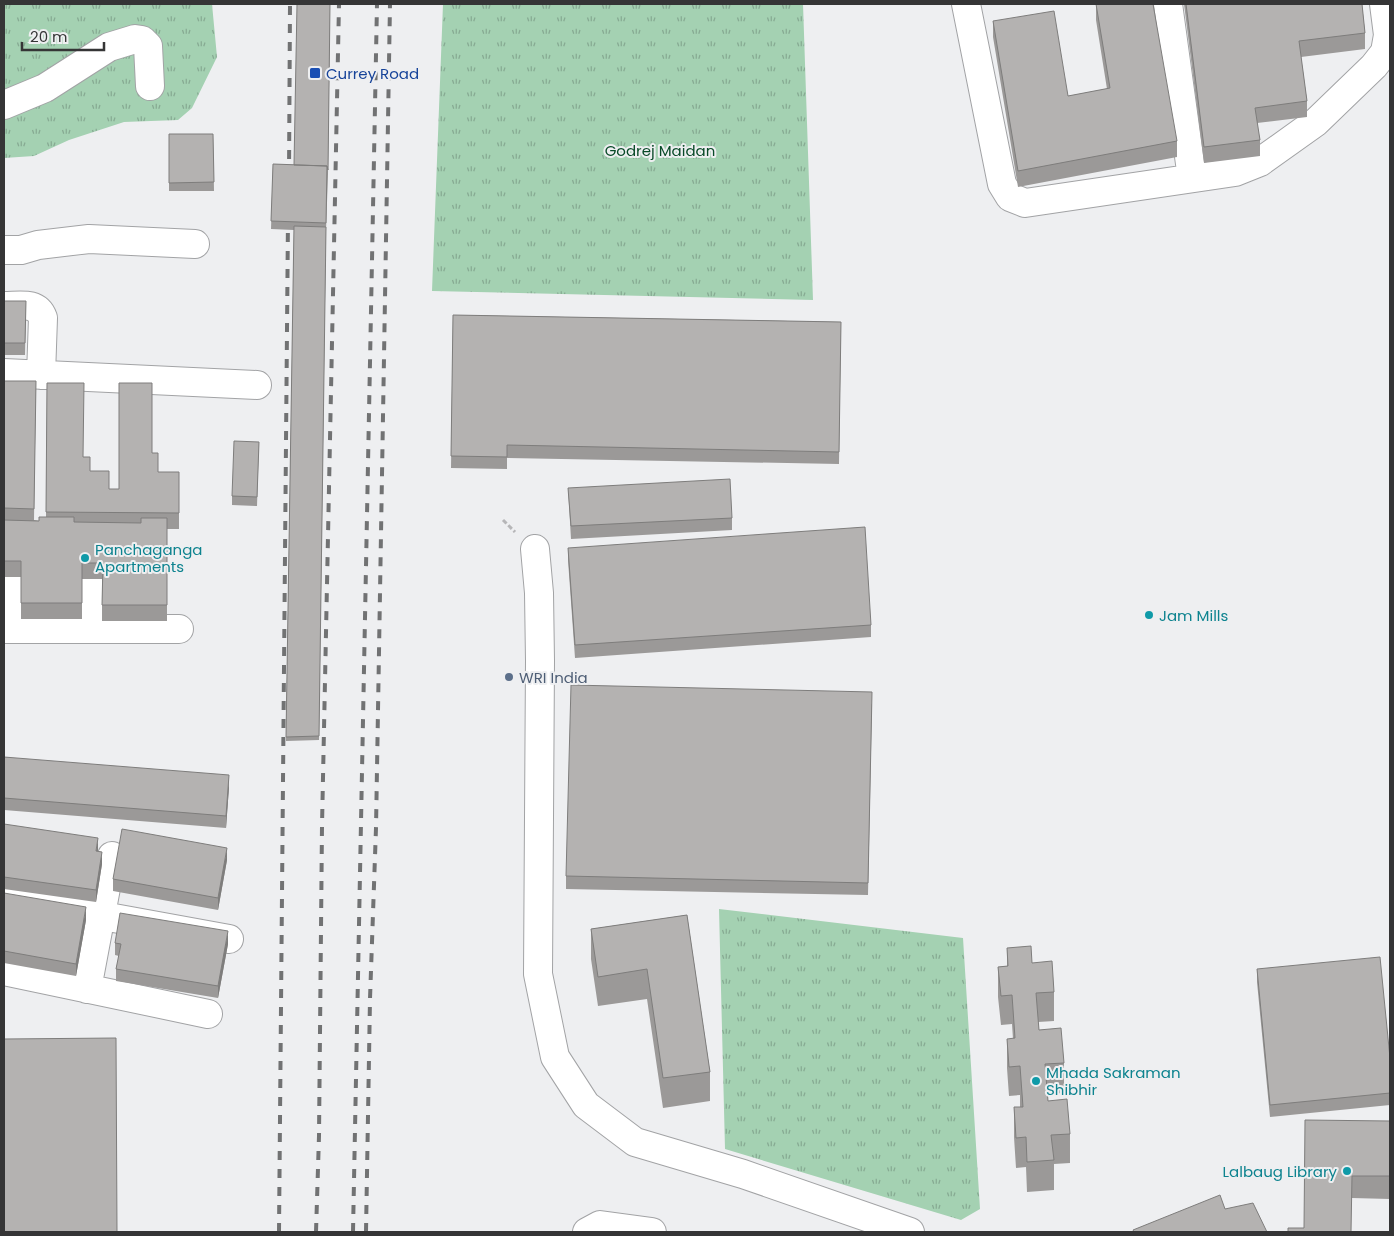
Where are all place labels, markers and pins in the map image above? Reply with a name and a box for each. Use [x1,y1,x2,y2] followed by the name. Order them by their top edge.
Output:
[326,63,419,84] place label: Currey Road
[308,66,322,80] marker: Currey Road
[95,539,202,577] place label: Panchaganga Apartments
[79,552,91,564] marker: Panchaganga Apartments
[1159,605,1229,626] place label: Jam Mills
[1143,609,1155,621] marker: Jam Mills
[519,667,588,688] place label: WRI India
[503,671,515,683] marker: WRI India
[1046,1062,1181,1100] place label: Mhada Sakraman Shibhir
[1030,1075,1042,1087] marker: Mhada Sakraman Shibhir
[1223,1161,1338,1182] place label: Lalbaug Library
[1341,1165,1353,1177] marker: Lalbaug Library

